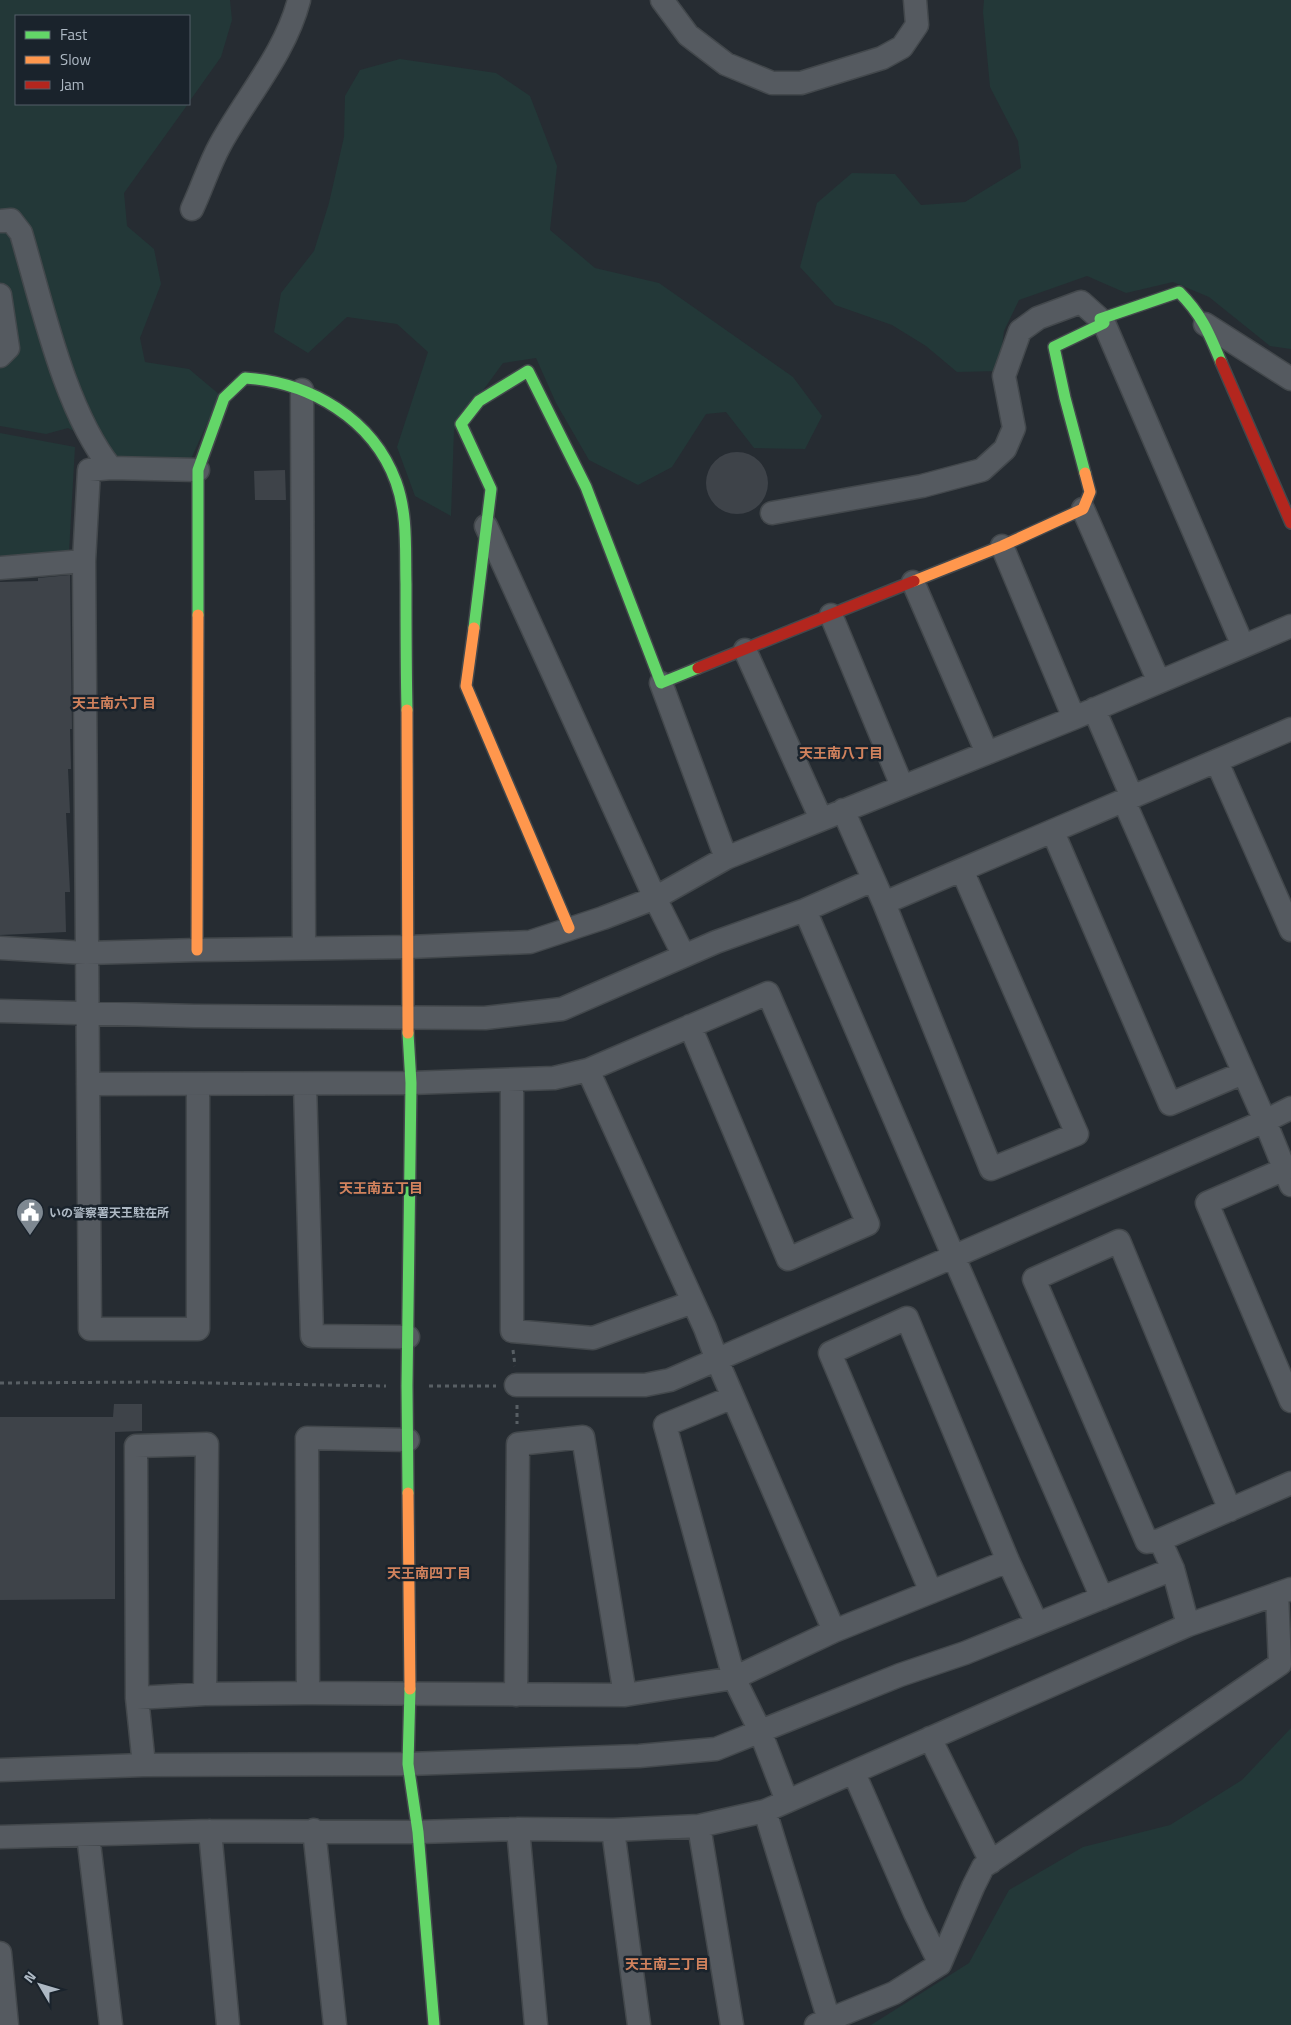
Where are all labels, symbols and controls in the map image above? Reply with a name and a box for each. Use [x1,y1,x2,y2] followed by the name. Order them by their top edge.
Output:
[15,15,190,105] legend
[60,23,88,46] text: Fast
[60,48,91,71] text: Slow
[60,73,84,96] text: Jam
[72,692,156,713] district label: 天王南六丁目
[799,742,883,763] district label: 天王南八丁目
[339,1177,423,1198] district label: 天王南五丁目
[15,1197,45,1236] public building icon: いの警察署天王駐在所
[49,1203,169,1222] place label: いの警察署天王駐在所
[387,1562,471,1583] district label: 天王南四丁目
[625,1953,709,1974] district label: 天王南三丁目
[15,1960,65,2010] north arrow
[18,1966,41,1987] text: N

